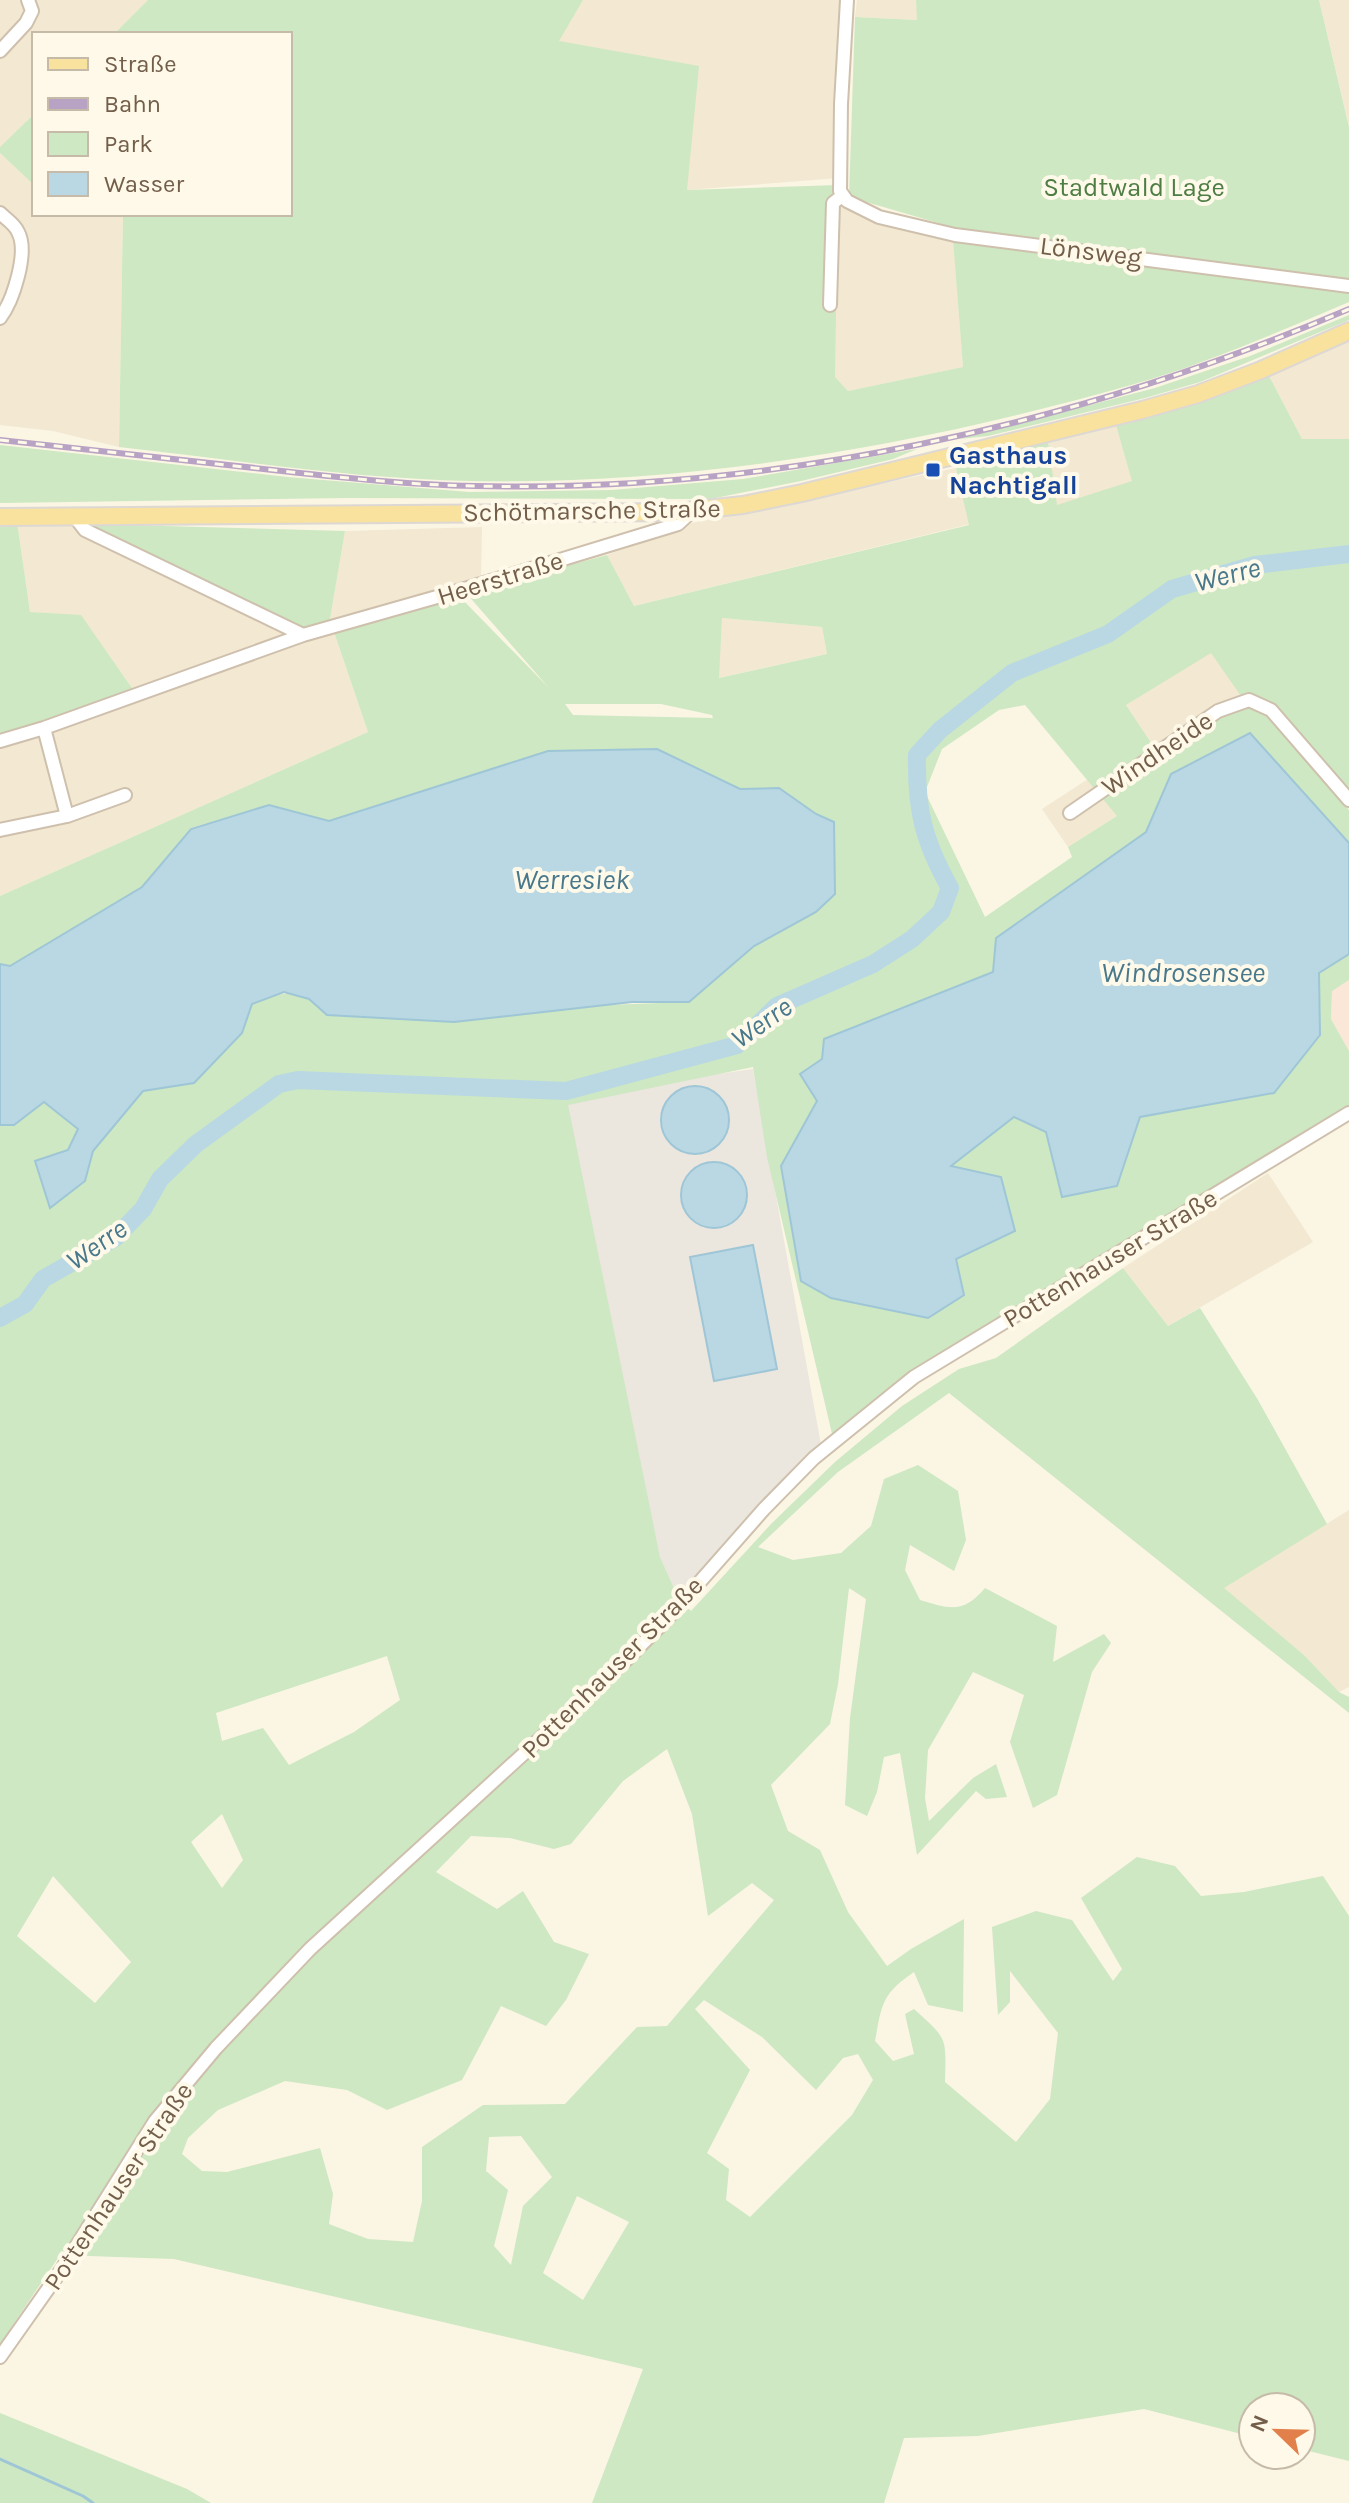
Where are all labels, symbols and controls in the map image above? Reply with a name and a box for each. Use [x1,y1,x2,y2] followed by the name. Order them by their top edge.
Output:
[32,32,292,216] legend
[104,50,176,78] text: Straße
[104,90,161,118] text: Bahn
[104,130,153,158] text: Park
[104,170,184,198] text: Wasser
[1043,172,1225,203] park label: Stadtwald Lage
[1038,230,1144,273] street label: Lönsweg
[949,440,1078,501] place label: Gasthaus Nachtigall
[924,461,942,479] marker: Gasthaus Nachtigall
[463,493,721,528] street label: Schötmarsche Straße
[433,545,567,612] street label: Heerstraße
[1191,550,1264,599] water label: Werre
[1096,705,1219,802] street label: Windheide
[515,863,630,896] water label: Werresiek
[1101,956,1265,989] water label: Windrosensee
[724,990,798,1055] water label: Werre
[998,1182,1223,1335] street label: Pottenhauser Straße
[59,1212,133,1277] water label: Werre
[515,1570,710,1765] street label: Pottenhauser Straße
[37,2076,199,2296] street label: Pottenhauser Straße
[1237,2391,1317,2471] north arrow
[1244,2411,1275,2436] text: N

